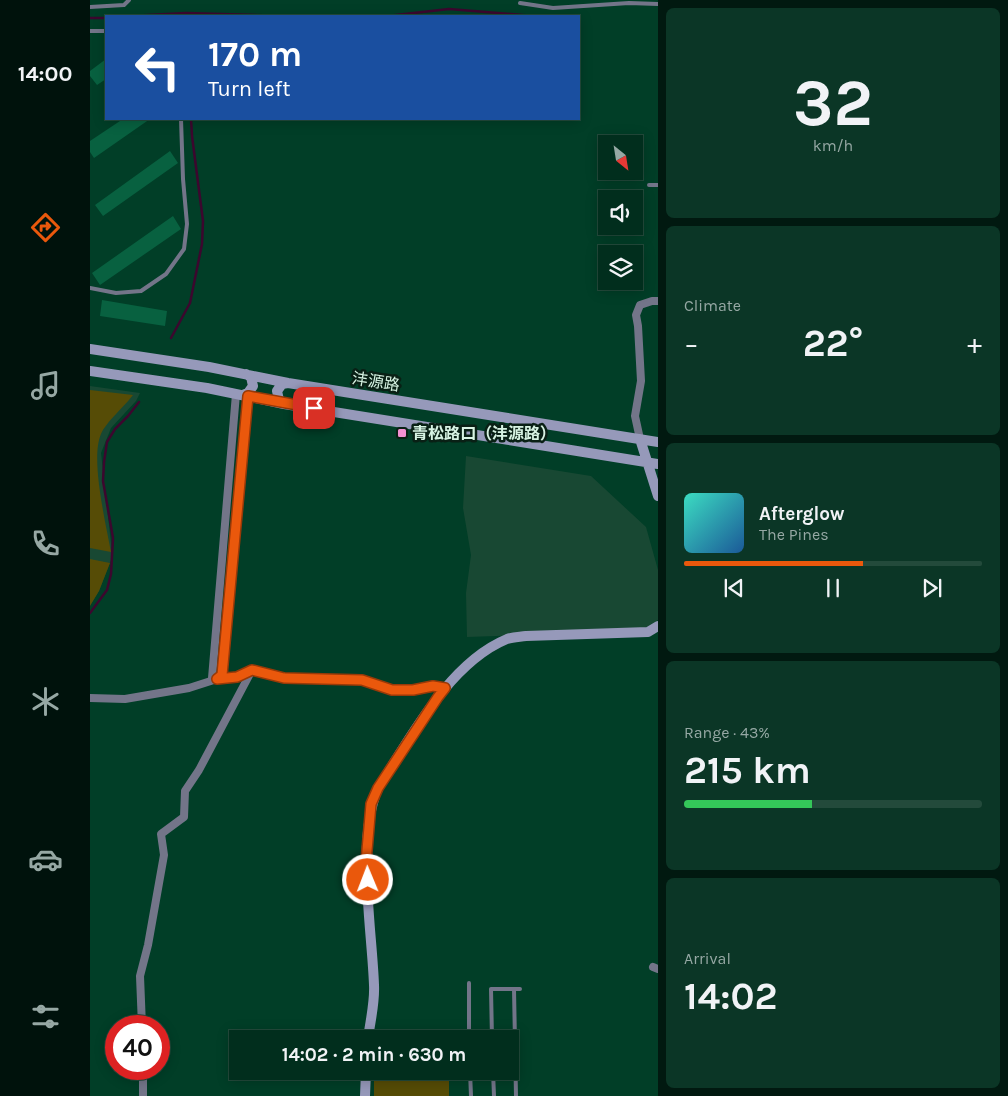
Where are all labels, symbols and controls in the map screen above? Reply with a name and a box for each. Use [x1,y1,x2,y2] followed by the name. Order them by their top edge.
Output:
[208,34,302,75] text: 170 m
[125,35,190,100] icon: left
[18,61,72,87] text: 14:00
[793,65,873,141] text: 32
[208,76,291,102] text: Turn left
[598,135,642,180] north arrow
[598,135,643,290] map controls
[813,136,853,155] text: km/h
[598,190,643,235] button: sound
[28,210,63,245] icon: directions
[598,245,643,290] button: layers
[684,296,741,315] text: Climate
[803,321,863,366] text: 22°
[684,327,699,360] text: −
[967,327,982,360] text: +
[28,368,63,403] icon: music
[351,368,401,395] street label: 沣源路
[293,387,335,429] pin
[300,394,328,422] icon: arrive
[412,424,556,443] place label: 青松路口（沣源路）
[396,427,408,439] marker: 青松路口（沣源路）
[759,503,845,525] text: Afterglow
[759,525,829,544] text: The Pines
[28,526,63,561] icon: phone
[720,574,748,602] icon: previous
[819,574,847,602] icon: pause
[918,574,946,602] icon: next
[28,684,63,719] icon: climate
[684,723,770,742] text: Range · 43%
[684,748,811,793] text: 215 km
[28,842,63,877] icon: car
[341,853,393,905] position arrow
[684,949,731,968] text: Arrival
[684,974,777,1019] text: 14:02
[28,999,63,1034] icon: filters
[105,1015,170,1080] speed limit sign: 40
[282,1044,466,1066] text: 14:02 · 2 min · 630 m

